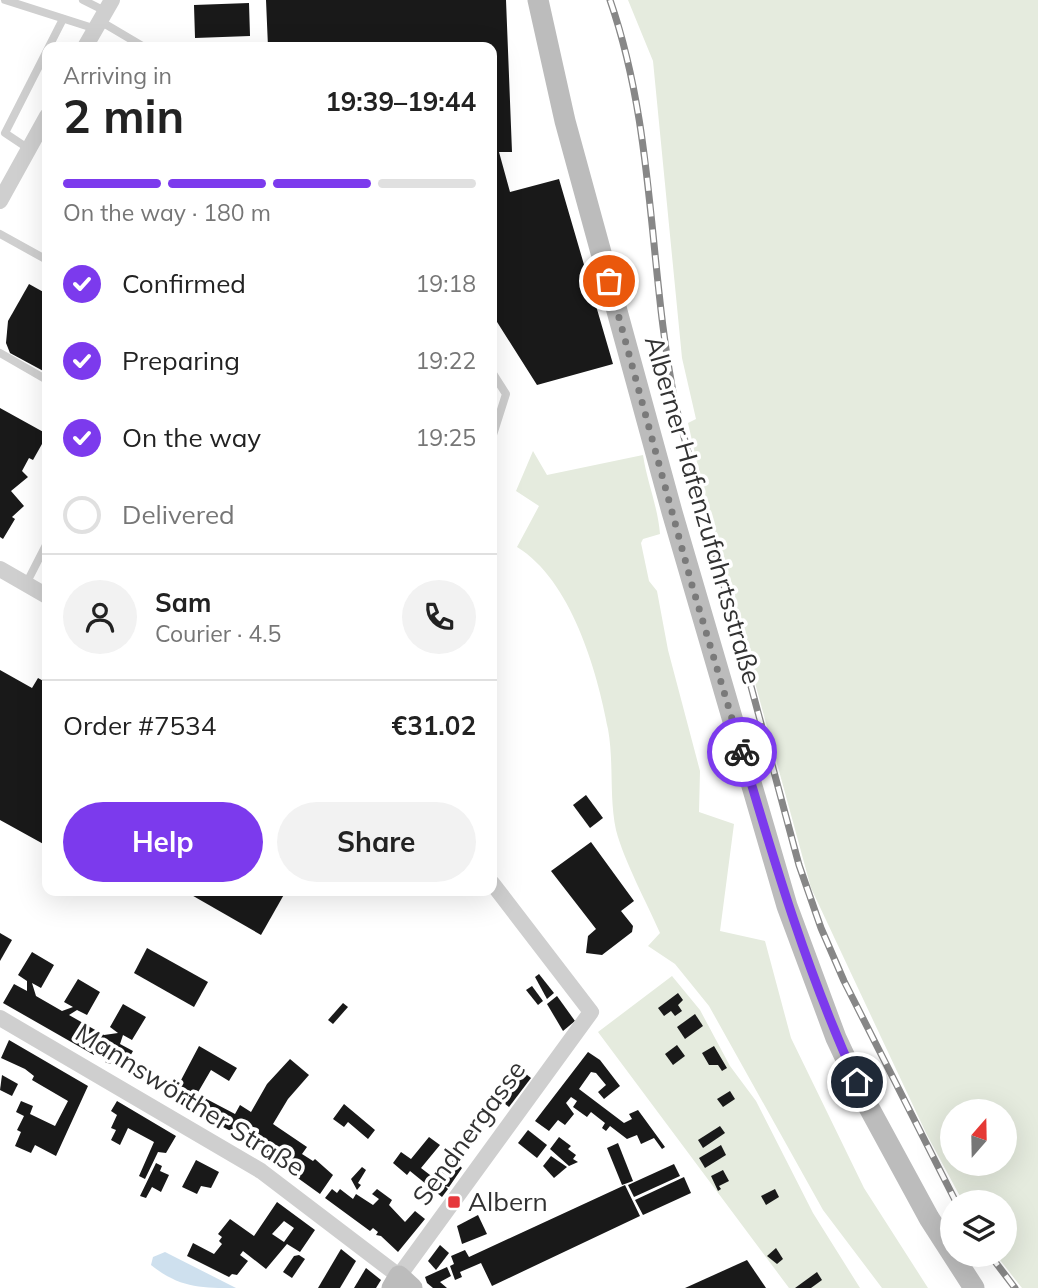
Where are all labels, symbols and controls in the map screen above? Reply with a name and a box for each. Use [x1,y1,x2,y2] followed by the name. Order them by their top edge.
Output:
[63,61,172,90] text: Arriving in
[325,85,476,118] text: 19:39–19:44
[63,87,184,145] text: 2 min
[63,198,271,227] text: On the way · 180 m
[579,251,639,311] pin
[590,262,628,300] icon: bag
[63,265,101,303] icon: check
[122,267,246,300] text: Confirmed
[416,269,476,298] text: 19:18
[638,332,769,688] street label: Alberner Hafenzufahrtsstraße
[63,342,101,380] icon: check
[122,344,240,377] text: Preparing
[416,346,476,375] text: 19:22
[63,419,101,457] icon: check
[122,421,261,454] text: On the way
[416,423,476,452] text: 19:25
[122,498,235,531] text: Delivered
[63,580,137,654] button: person
[402,580,476,654] button: phone
[155,586,211,619] text: Sam
[155,619,281,648] text: Courier · 4.5
[63,709,216,742] text: Order #7534
[392,709,476,742] text: €31.02
[707,717,777,787] courier
[723,733,761,771] icon: bike
[63,802,263,882] button: Help
[277,802,476,882] button: Share
[70,1016,311,1183] street label: Mannswörther Straße
[827,1052,887,1112] pin
[405,1054,532,1212] street label: Sendnergasse
[838,1063,876,1101] icon: home
[940,1099,1017,1176] north arrow
[940,1099,1017,1267] map controls
[468,1185,548,1218] place label: Albern
[940,1190,1017,1267] button: layers
[446,1194,462,1210] marker: Albern

